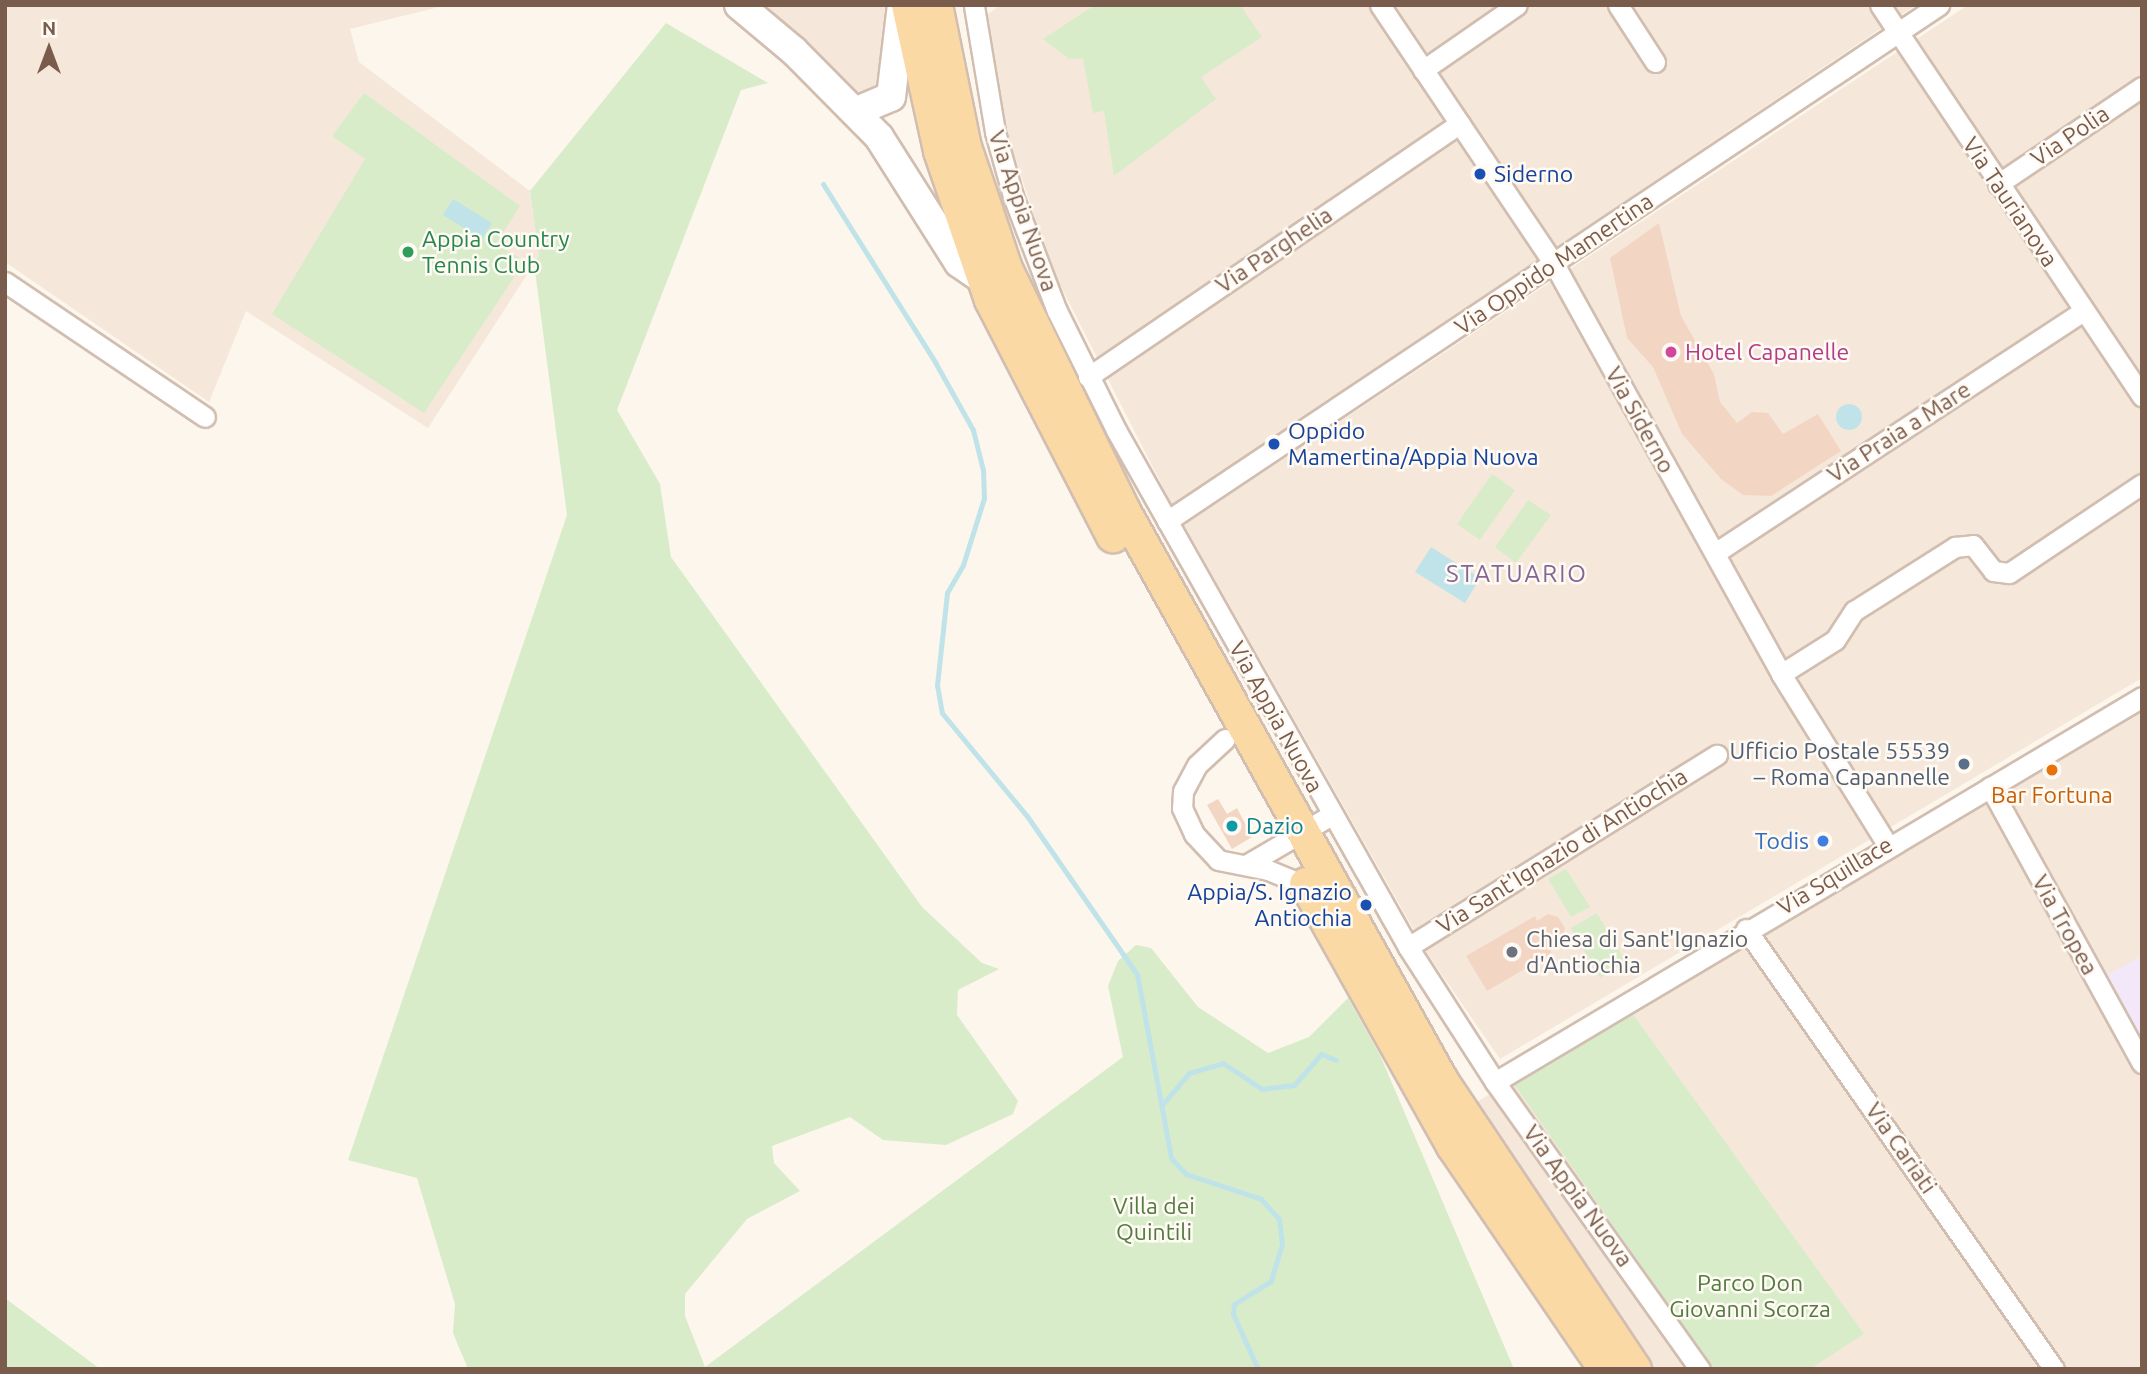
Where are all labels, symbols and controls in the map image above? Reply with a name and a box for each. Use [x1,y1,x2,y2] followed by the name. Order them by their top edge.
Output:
[14,14,84,84] north arrow
[42,17,56,39] text: N
[2026,100,2114,172] street label: Via Polia
[983,127,1063,295] street label: Via Appia Nuova
[1956,132,2064,272] street label: Via Taurianova
[1494,160,1573,188] place label: Siderno
[1472,166,1488,182] marker: Siderno
[1450,187,1658,341] street label: Via Oppido Mamertina
[1211,201,1337,299] street label: Via Parghelia
[422,225,570,279] place label: Appia Country Tennis Club
[400,244,416,260] marker: Appia Country Tennis Club
[1685,338,1849,366] place label: Hotel Capanelle
[1663,344,1679,360] marker: Hotel Capanelle
[1600,362,1680,478] street label: Via Siderno
[1822,375,1976,489] street label: Via Praia a Mare
[1288,417,1539,471] place label: Oppido Mamertina/Appia Nuova
[1266,436,1282,452] marker: Oppido Mamertina/Appia Nuova
[1447,560,1587,588] district label: STATUARIO
[1223,637,1329,797] street label: Via Appia Nuova
[1730,737,1950,791] place label: Ufficio Postale 55539 – Roma Capannelle
[1956,756,1972,772] marker: Ufficio Postale 55539 – Roma Capannelle
[1432,762,1692,940] street label: Via Sant'Ignazio di Antiochia
[2044,762,2060,778] marker: Bar Fortuna
[1991,781,2113,809] place label: Bar Fortuna
[1246,812,1304,840] place label: Dazio
[1224,818,1240,834] marker: Dazio
[1755,827,1809,855] place label: Todis
[1772,831,1898,921] street label: Via Squillace
[1815,833,1831,849] marker: Todis
[2026,870,2104,980] street label: Via Tropea
[1187,878,1352,932] place label: Appia/S. Ignazio Antiochia
[1358,897,1374,913] marker: Appia/S. Ignazio Antiochia
[1526,925,1748,979] place label: Chiesa di Sant'Ignazio d'Antiochia
[1504,944,1520,960] marker: Chiesa di Sant'Ignazio d'Antiochia
[1860,1097,1942,1199] street label: Via Cariati
[1517,1120,1639,1272] street label: Via Appia Nuova
[1113,1192,1195,1246] park label: Villa dei Quintili
[1669,1269,1831,1323] park label: Parco Don Giovanni Scorza

